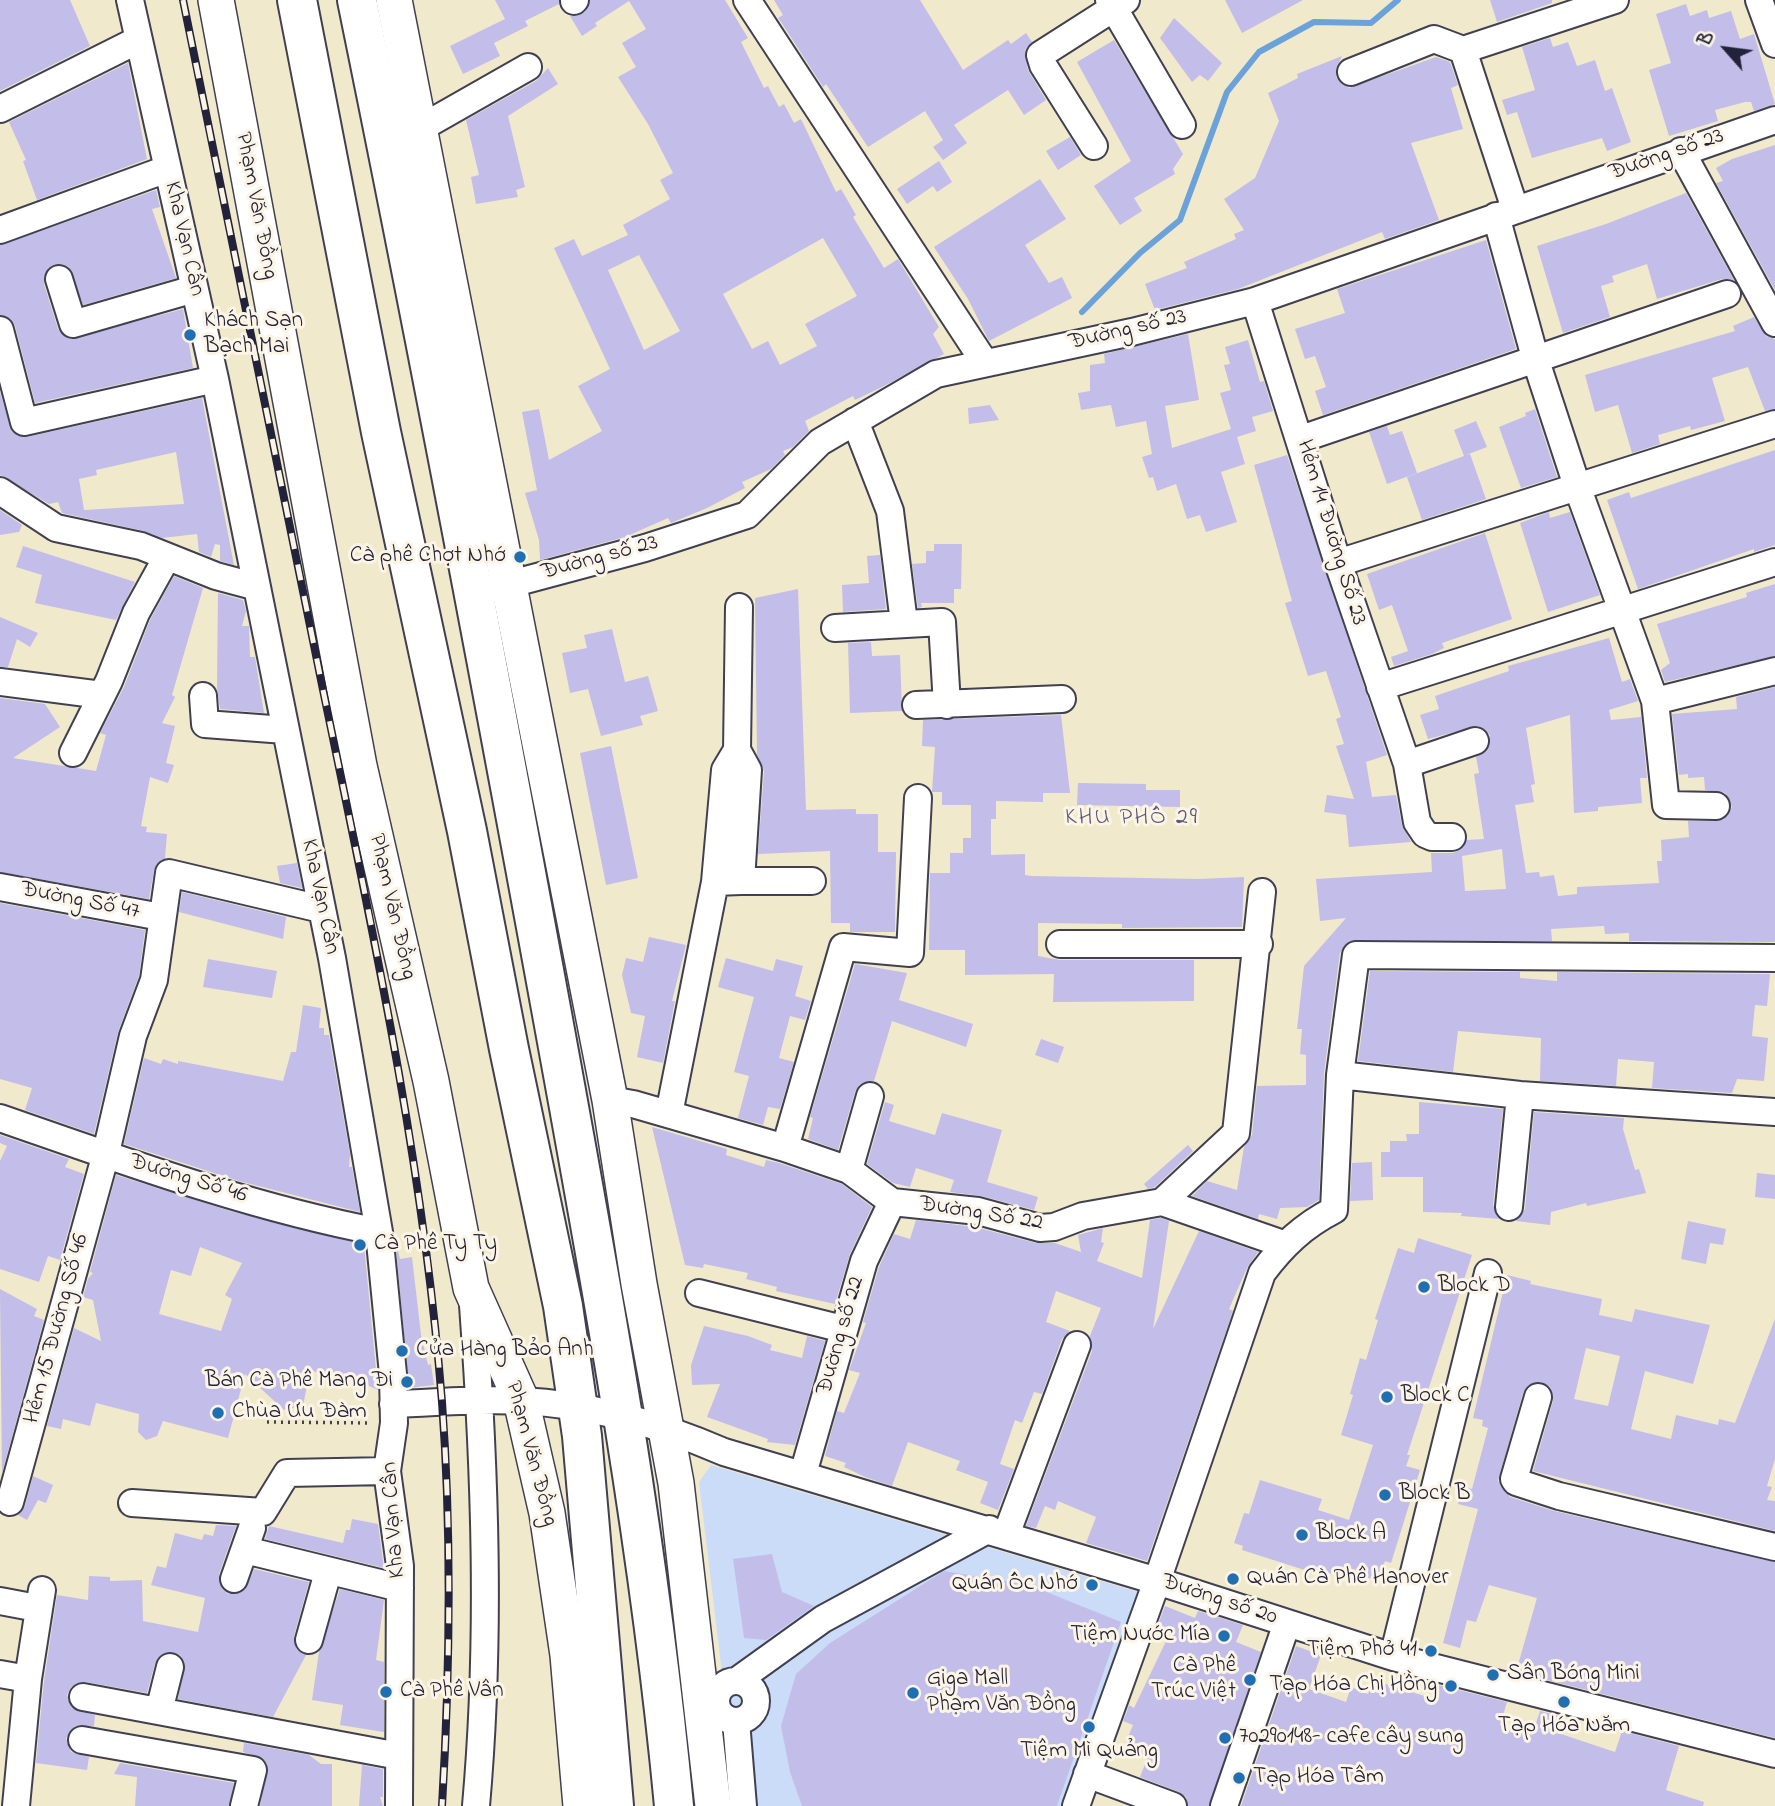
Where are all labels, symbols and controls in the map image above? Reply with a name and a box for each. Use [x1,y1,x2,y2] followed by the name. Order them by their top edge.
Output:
[1691,14,1761,84] north arrow
[1692,27,1722,51] text: B
[1606,123,1728,189] street label: Đường số 23
[227,130,283,282] street label: Phạm Văn Đồng
[156,179,210,299] street label: Kha Vạn Cân
[1067,304,1189,358] street label: Đường số 23
[204,308,303,362] place label: Khách Sạn Bạch Mai
[182,327,198,343] marker: Khách Sạn Bạch Mai
[1289,437,1371,629] street label: Hẻm 14 Đường Số 23
[539,530,661,588] street label: Đường số 23
[350,543,506,571] place label: Cà phê Chợt Nhớ
[512,549,528,565] marker: Cà phê Chợt Nhớ
[1066,805,1198,833] district label: KHU PHỐ 29
[361,831,421,983] street label: Phạm Văn Đồng
[293,837,345,957] street label: Kha Vạn Cân
[18,877,142,927] street label: Đường Số 47
[126,1149,250,1211] street label: Đường Số 46
[917,1192,1045,1238] street label: Đường Số 22
[19,1231,97,1427] street label: Hẻm 15 Đường Số 46
[374,1231,497,1259] place label: Cà Phê Ty Ty
[352,1237,368,1253] marker: Cà Phê Ty Ty
[1438,1273,1511,1301] place label: Block D
[812,1274,872,1398] street label: Đường số 22
[1416,1279,1432,1295] marker: Block D
[416,1337,594,1365] place label: Cửa Hàng Bảo Anh
[394,1343,410,1359] marker: Cửa Hàng Bảo Anh
[205,1368,393,1396] place label: Bán Cà Phê Mang Đi
[399,1374,415,1390] marker: Bán Cà Phê Mang Đi
[497,1378,563,1530] street label: Phạm Văn Đồng
[1401,1383,1470,1411] place label: Block C
[1379,1389,1395,1405] marker: Block C
[232,1399,367,1427] place label: Chùa Ưu Đàm
[210,1405,226,1421] marker: Chùa Ưu Đàm
[377,1461,413,1579] street label: Kha Vạn Cân
[1399,1481,1470,1509] place label: Block B
[1377,1487,1393,1503] marker: Block B
[1316,1521,1386,1549] place label: Block A
[1294,1527,1310,1543] marker: Block A
[1247,1565,1449,1593] place label: Quán Cà Phê Hanover
[1158,1569,1280,1633] street label: Đường số 20
[952,1571,1078,1599] place label: Quán Ốc Nhớ
[1225,1571,1241,1587] marker: Quán Cà Phê Hanover
[1084,1577,1100,1593] marker: Quán Ốc Nhớ
[1070,1622,1210,1650] place label: Tiệm Nước Mía
[1216,1628,1232,1644] marker: Tiệm Nước Mía
[1307,1637,1417,1665] place label: Tiệm Phở 41
[1423,1643,1439,1659] marker: Tiệm Phở 41
[1151,1653,1236,1707] place label: Cà Phê Trúc Việt
[1507,1661,1640,1689] place label: Sân Bóng Mini
[927,1666,1076,1720] place label: Giga Mall Phạm Văn Đồng
[1485,1667,1501,1683] marker: Sân Bóng Mini
[1242,1672,1258,1688] marker: Cà Phê Trúc Việt
[1269,1672,1437,1700] place label: Tạp Hóa Chị Hồng
[400,1678,503,1706] place label: Cà Phê Vân
[1443,1678,1459,1694] marker: Tạp Hóa Chị Hồng
[378,1684,394,1700] marker: Cà Phê Vân
[905,1685,921,1701] marker: Giga Mall Phạm Văn Đồng
[1556,1694,1572,1710] marker: Tạp Hóa Năm
[1498,1713,1630,1741] place label: Tạp Hóa Năm
[1081,1719,1097,1735] marker: Tiệm Mì Quảng
[1239,1724,1464,1752] place label: 70290148- cafe cây sung
[1217,1730,1233,1746] marker: 70290148- cafe cây sung
[1020,1738,1158,1766] place label: Tiệm Mì Quảng
[1253,1764,1384,1792] place label: Tạp Hóa Tâm
[1231,1770,1247,1786] marker: Tạp Hóa Tâm

